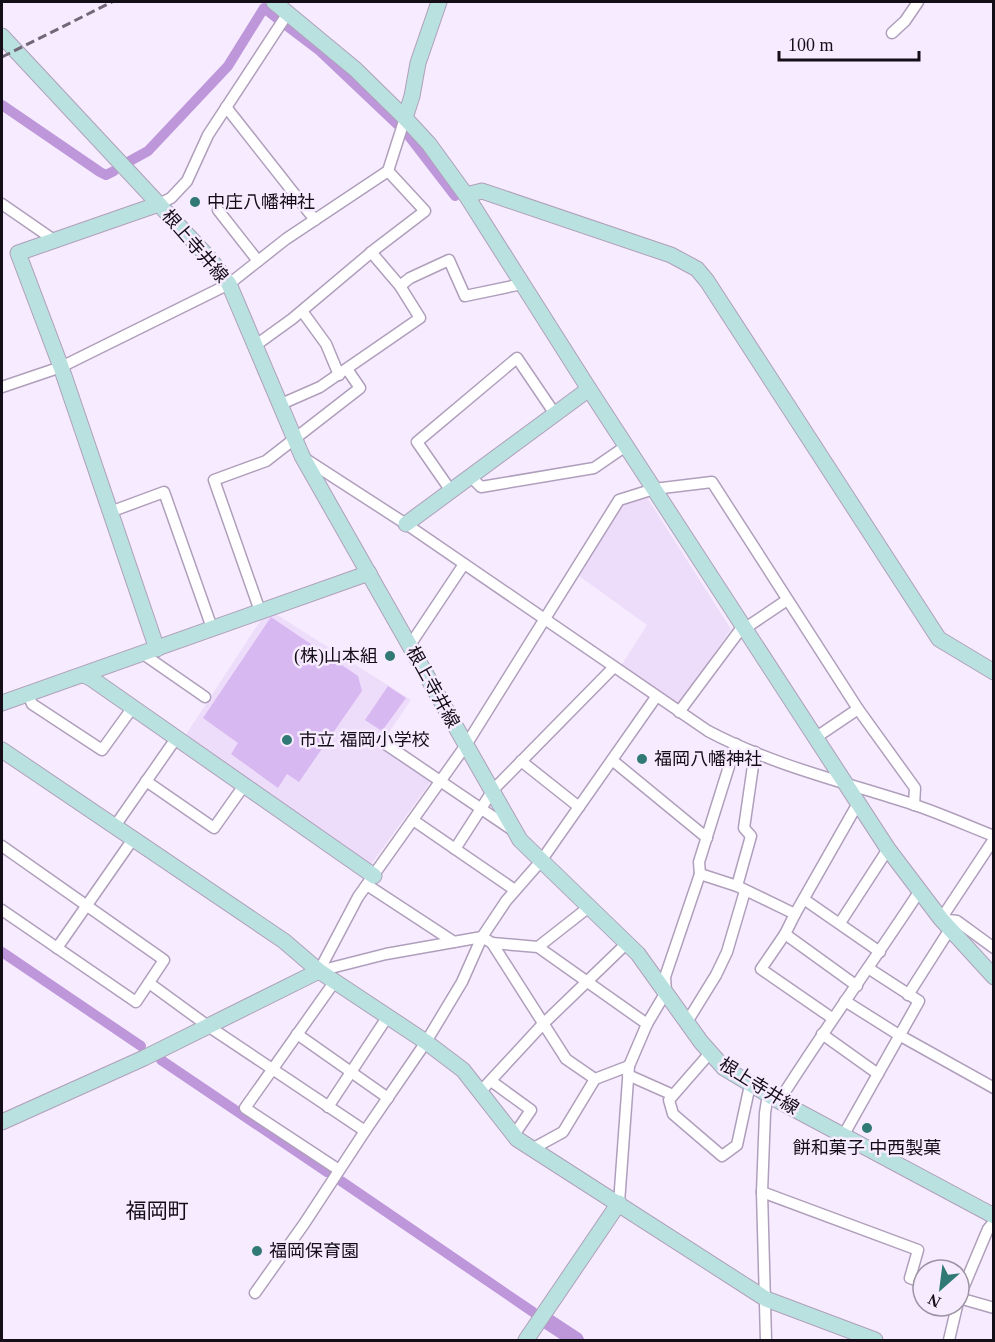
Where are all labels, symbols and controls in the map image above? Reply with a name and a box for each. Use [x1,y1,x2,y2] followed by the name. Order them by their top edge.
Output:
[779,24,918,62] scale bar
[788,35,834,55] text: 100 m
[207,192,315,212] place label: 中庄八幡神社
[188,195,202,209] marker: 中庄八幡神社
[158,205,232,287] street label: 根上寺井線
[402,643,464,731] street label: 根上寺井線
[294,646,378,667] place label: (株)山本組
[383,649,397,663] marker: (株)山本組
[299,730,430,750] place label: 市立 福岡小学校
[280,733,294,747] marker: 市立 福岡小学校
[654,749,762,769] place label: 福岡八幡神社
[635,752,649,766] marker: 福岡八幡神社
[716,1054,802,1118] street label: 根上寺井線
[860,1121,874,1135] marker: 餅和菓子 中西製菓
[793,1138,941,1158] place label: 餅和菓子 中西製菓
[126,1199,189,1223] district label: 福岡町
[269,1241,359,1261] place label: 福岡保育園
[250,1244,264,1258] marker: 福岡保育園
[911,1258,971,1318] north arrow
[925,1290,943,1311] text: N

